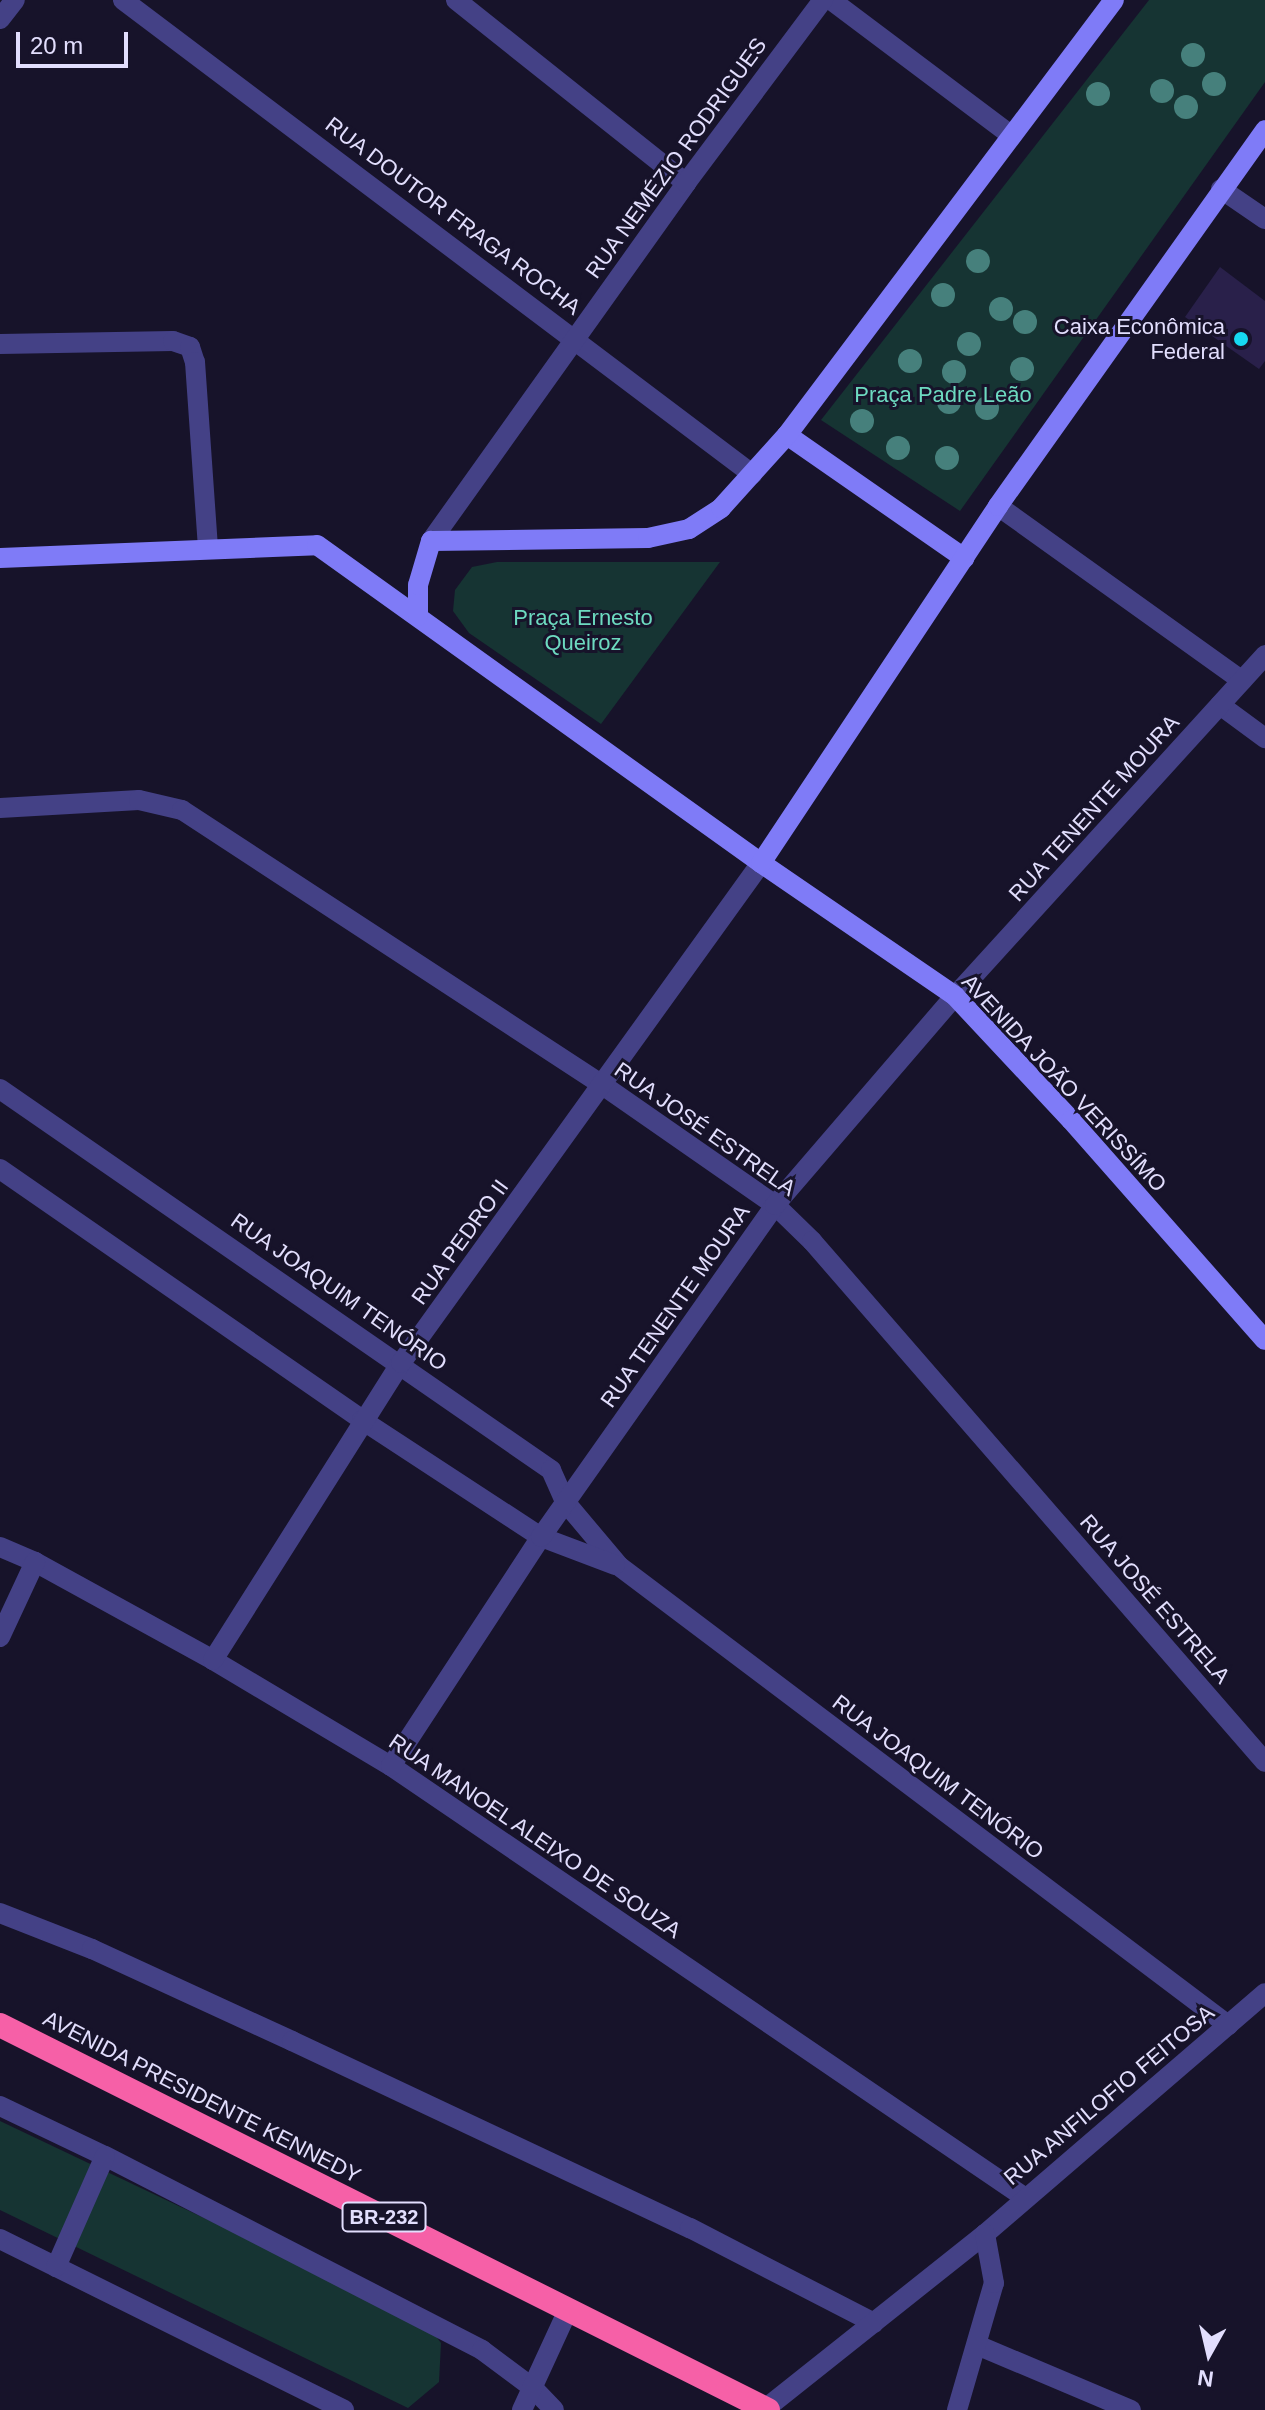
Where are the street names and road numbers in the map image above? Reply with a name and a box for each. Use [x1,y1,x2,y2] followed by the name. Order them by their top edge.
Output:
[579,32,773,284] street label: RUA NEMÉZIO RODRIGUES
[319,111,587,321] street label: RUA DOUTOR FRAGA ROCHA
[1003,709,1185,907] street label: RUA TENENTE MOURA
[956,968,1172,1198] street label: AVENIDA JOÃO VERISSÍMO
[609,1056,801,1202] street label: RUA JOSÉ ESTRELA
[405,1174,515,1310] street label: RUA PEDRO II
[594,1199,756,1413] street label: RUA TENENTE MOURA
[225,1207,453,1377] street label: RUA JOAQUIM TENÓRIO
[1074,1509,1236,1689] street label: RUA JOSÉ ESTRELA
[827,1688,1049,1866] street label: RUA JOAQUIM TENÓRIO
[383,1727,687,1945] street label: RUA MANOEL ALEIXO DE SOUZA
[998,1999,1220,2191] street label: RUA ANFILOFIO FEITOSA
[38,2005,366,2189] street label: AVENIDA PRESIDENTE KENNEDY
[340,2201,428,2233] road number: BR-232

